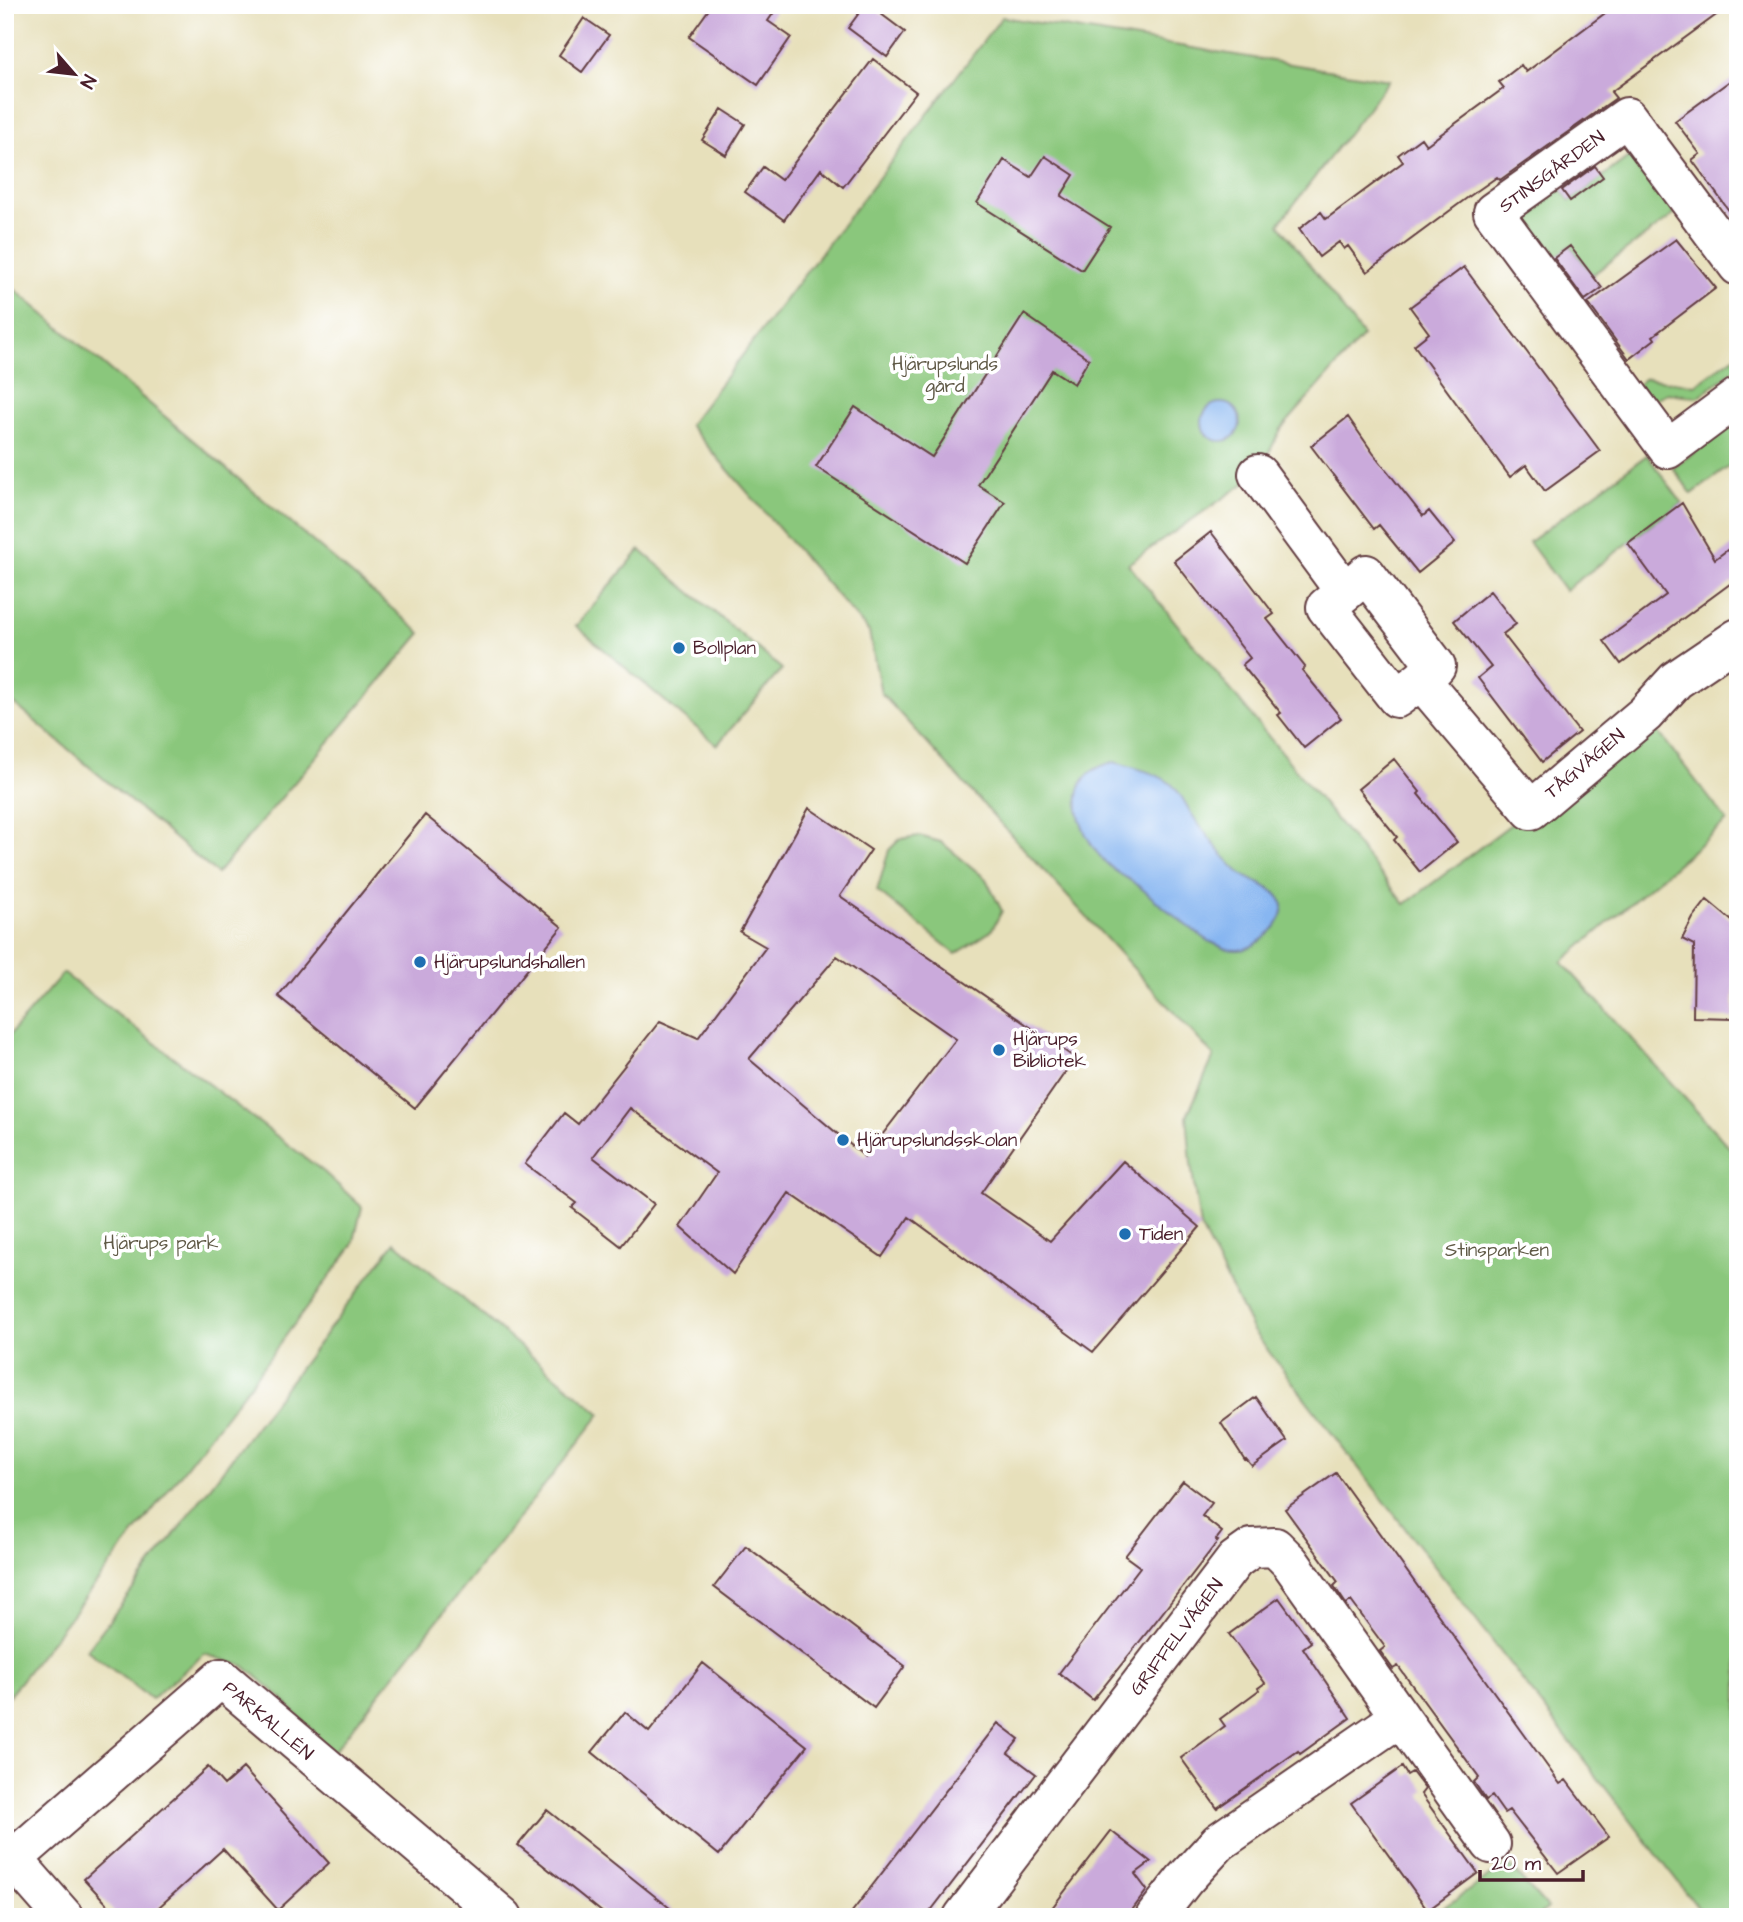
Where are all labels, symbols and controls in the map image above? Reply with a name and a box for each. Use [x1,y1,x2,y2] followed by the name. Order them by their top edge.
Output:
[38,38,108,108] north arrow
[73,70,102,93] text: N
[1493,124,1611,220] street label: STINSGÅRDEN
[892,351,998,401] park label: Hjärupslunds gård
[693,635,756,662] place label: Bollplan
[671,640,687,656] marker: Bollplan
[1539,722,1631,806] street label: TÅGVÄGEN
[434,949,585,976] place label: Hjärupslundshallen
[412,954,428,970] marker: Hjärupslundshallen
[1013,1026,1087,1075] place label: Hjärups Bibliotek
[991,1042,1007,1058] marker: Hjärups Bibliotek
[857,1127,1017,1154] place label: Hjärupslundsskolan
[835,1132,851,1148] marker: Hjärupslundsskolan
[1139,1221,1183,1248] place label: Tiden
[1117,1226,1133,1242] marker: Tiden
[104,1230,219,1257] park label: Hjärups park
[1445,1237,1549,1264] park label: Stinsparken
[1124,1573,1230,1701] street label: GRIFFELVÄGEN
[217,1675,319,1767] street label: PARKALLÉN
[1480,1838,1584,1882] scale bar
[1491,1849,1542,1878] text: 20 m

